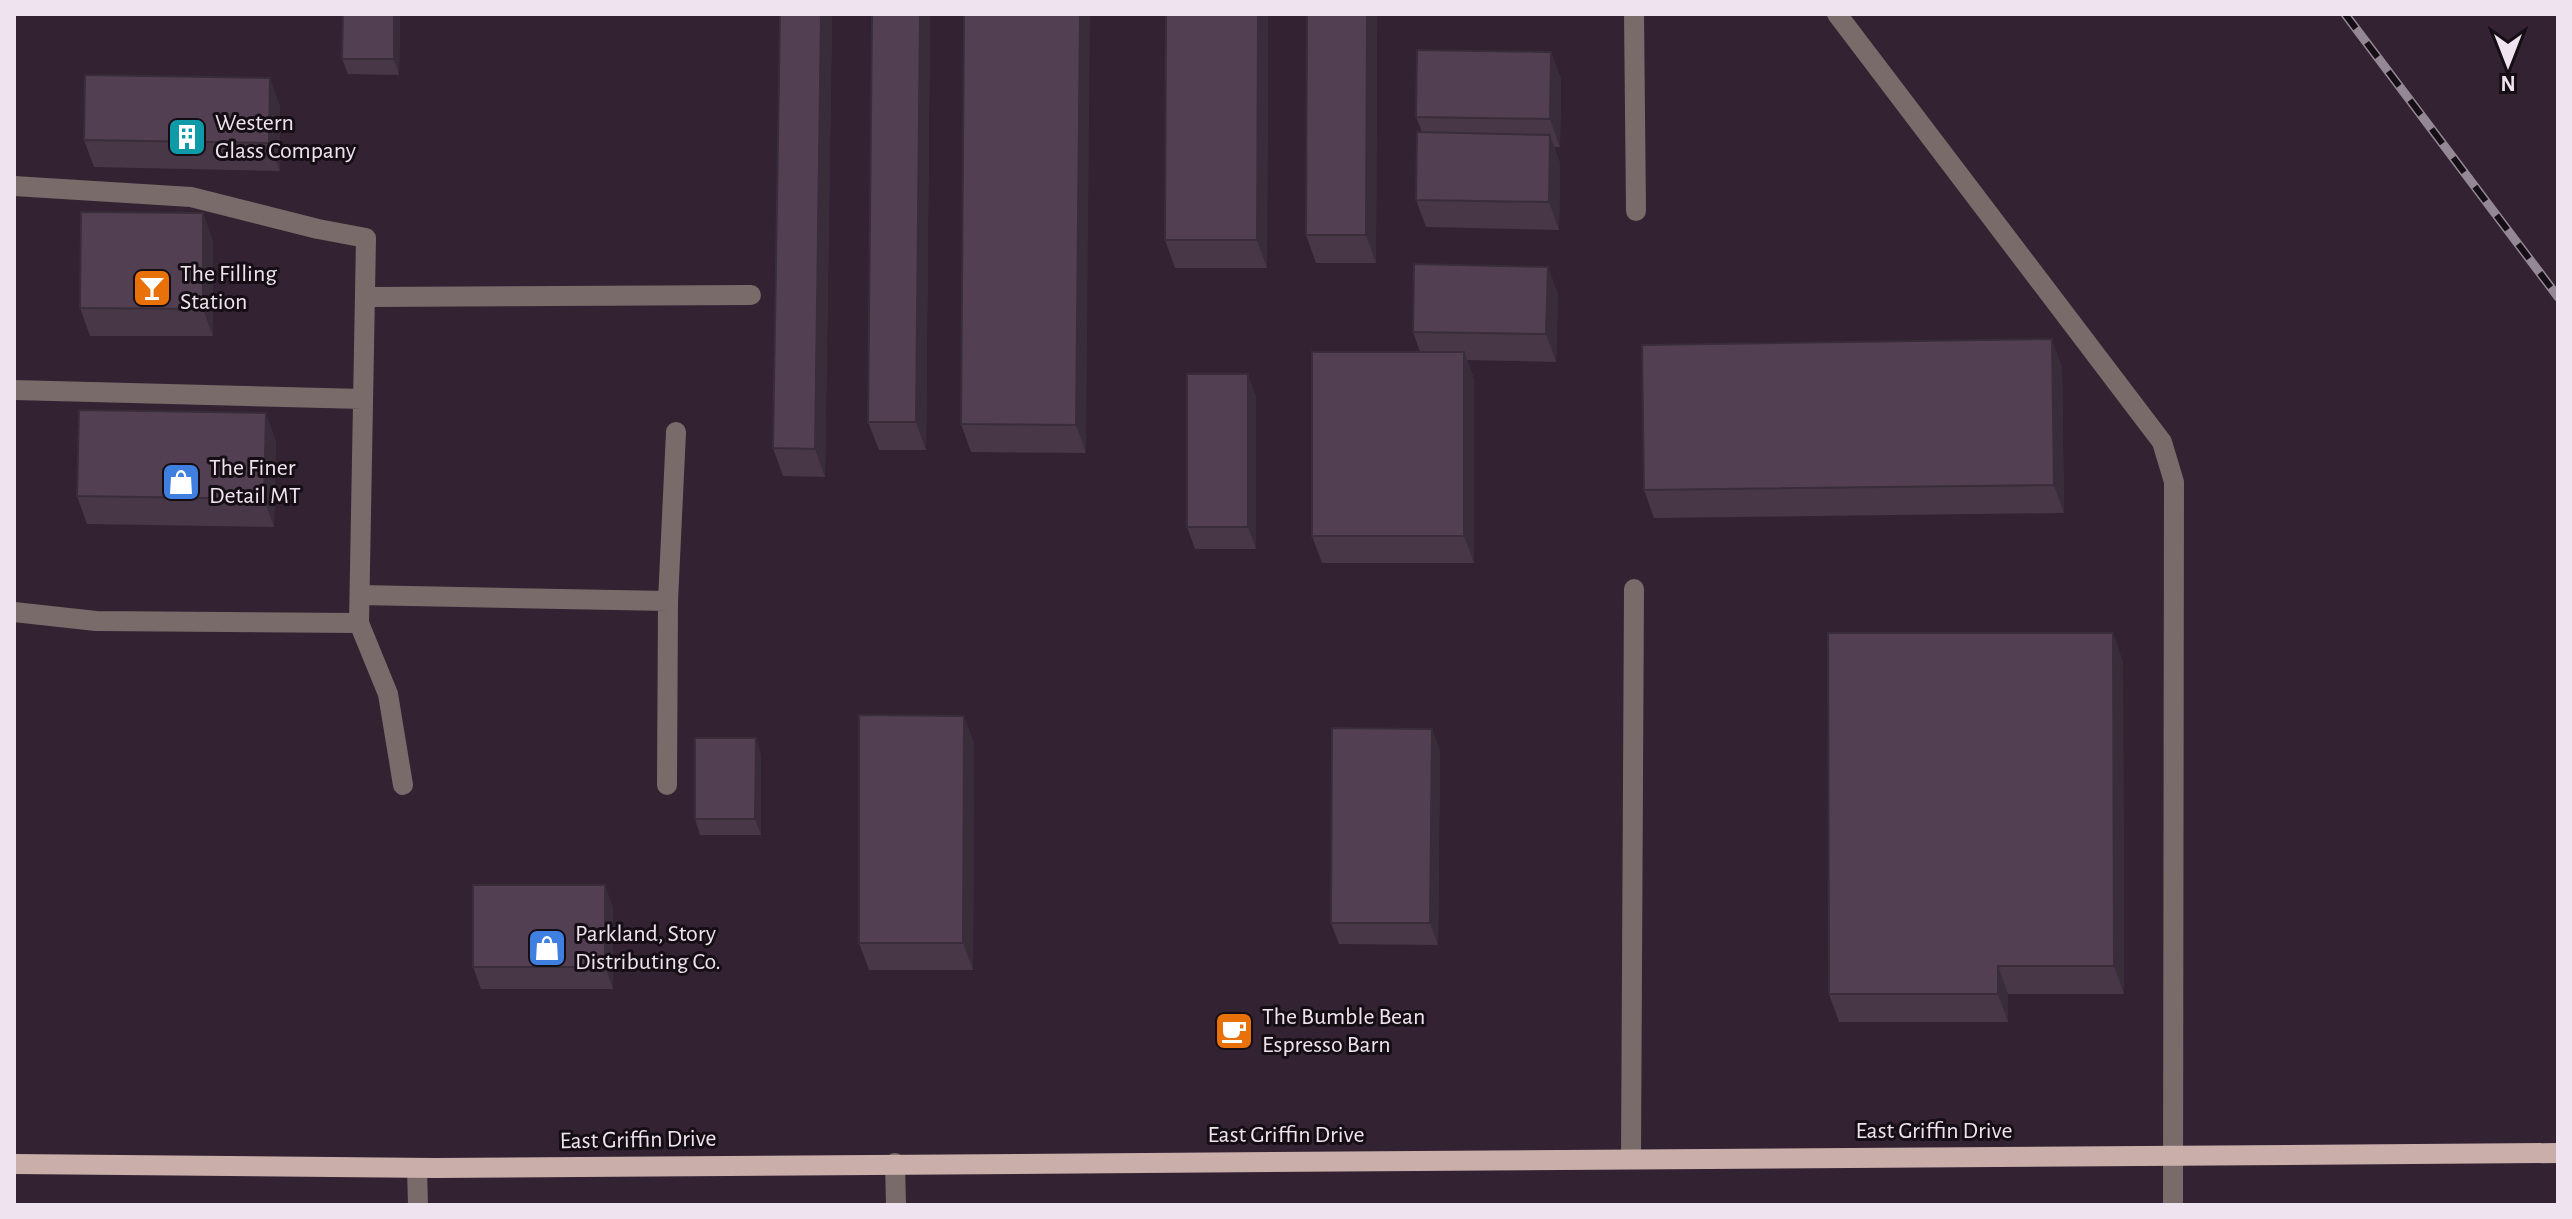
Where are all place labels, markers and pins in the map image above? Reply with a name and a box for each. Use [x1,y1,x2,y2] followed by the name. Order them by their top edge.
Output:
[215,111,356,163] place label: Western Glass Company
[166,116,208,158] building icon: Western Glass Company
[180,262,277,314] place label: The Filling Station
[131,267,173,309] bar icon: The Filling Station
[209,456,301,508] place label: The Finer Detail MT
[160,461,202,503] shop icon: The Finer Detail MT
[575,922,721,974] place label: Parkland, Story Distributing Co.
[526,927,568,969] shop icon: Parkland, Story Distributing Co.
[1262,1005,1425,1057] place label: The Bumble Bean Espresso Barn
[1213,1010,1255,1052] cafe icon: The Bumble Bean Espresso Barn

